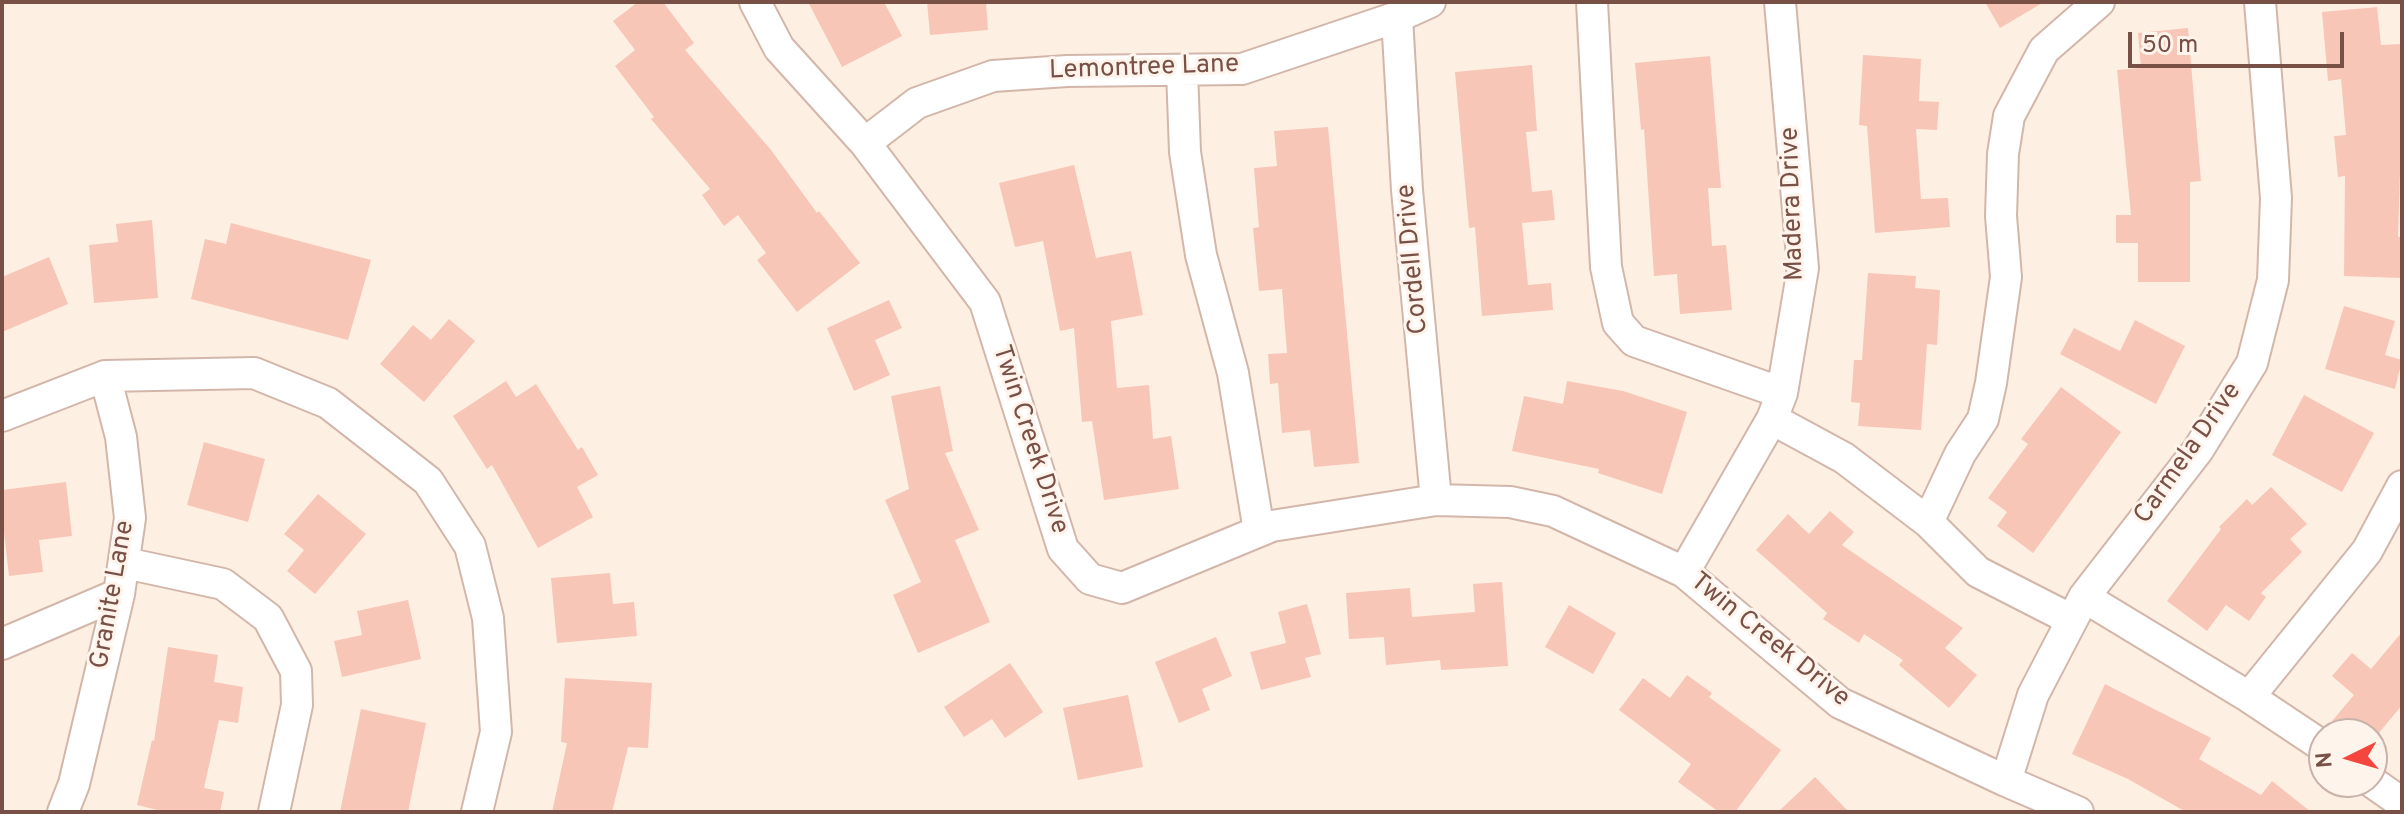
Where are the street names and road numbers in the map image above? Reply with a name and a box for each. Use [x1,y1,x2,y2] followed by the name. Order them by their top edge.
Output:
[1048,50,1240,88] street label: Lemontree Lane
[1776,126,1812,282] street label: Madera Drive
[1392,183,1436,335] street label: Cordell Drive
[984,342,1074,538] street label: Twin Creek Drive
[2129,377,2249,531] street label: Carmela Drive
[86,518,142,672] street label: Granite Lane
[1683,567,1855,715] street label: Twin Creek Drive

